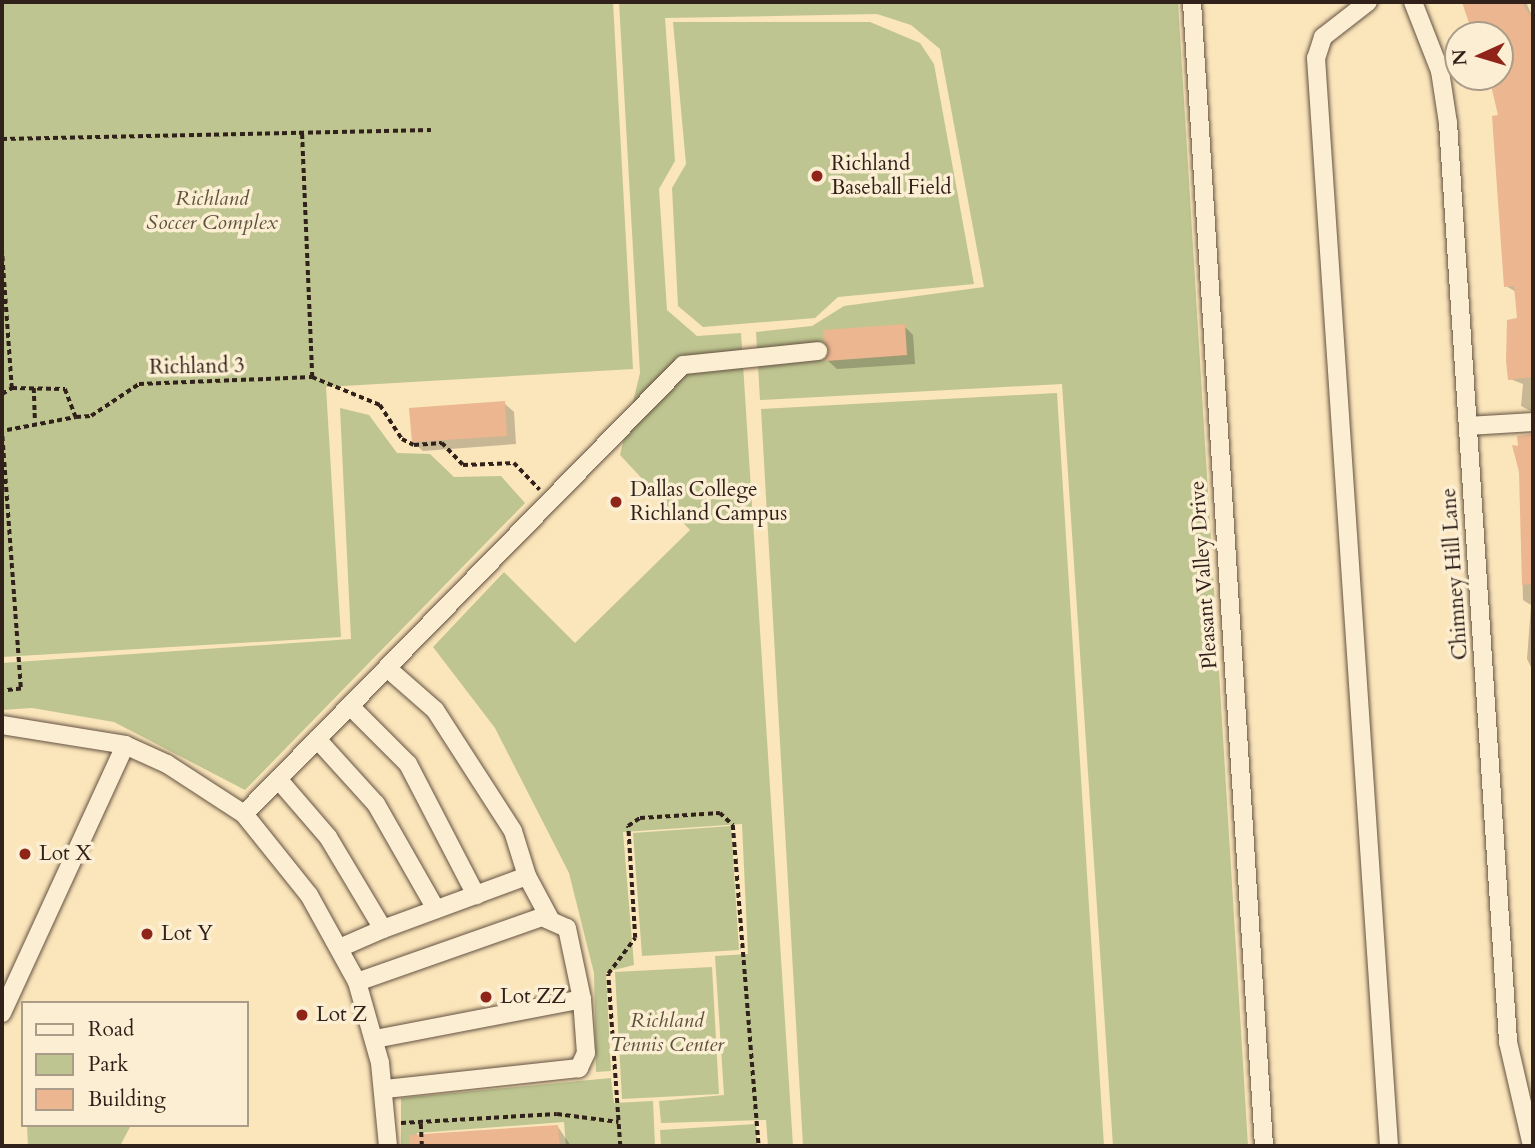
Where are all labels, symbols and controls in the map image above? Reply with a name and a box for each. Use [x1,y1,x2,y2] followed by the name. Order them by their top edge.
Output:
[1444,21,1514,91] north arrow
[1447,48,1474,66] text: N
[831,151,952,201] place label: Richland Baseball Field
[809,168,825,184] marker: Richland Baseball Field
[146,186,278,236] park label: Richland Soccer Complex
[149,354,245,380] street label: Richland 3
[630,477,787,527] place label: Dallas College Richland Campus
[1185,480,1223,670] street label: Pleasant Valley Drive
[1436,487,1474,661] street label: Chimney Hill Lane
[608,494,624,510] marker: Dallas College Richland Campus
[39,841,92,867] place label: Lot X
[17,846,33,862] marker: Lot X
[161,921,213,947] place label: Lot Y
[139,926,155,942] marker: Lot Y
[500,984,566,1010] place label: Lot ZZ
[478,989,494,1005] marker: Lot ZZ
[21,1001,248,1127] legend
[316,1002,367,1028] place label: Lot Z
[294,1007,310,1023] marker: Lot Z
[610,1008,724,1058] park label: Richland Tennis Center
[88,1015,134,1044] text: Road
[88,1050,128,1079] text: Park
[88,1085,166,1114] text: Building

